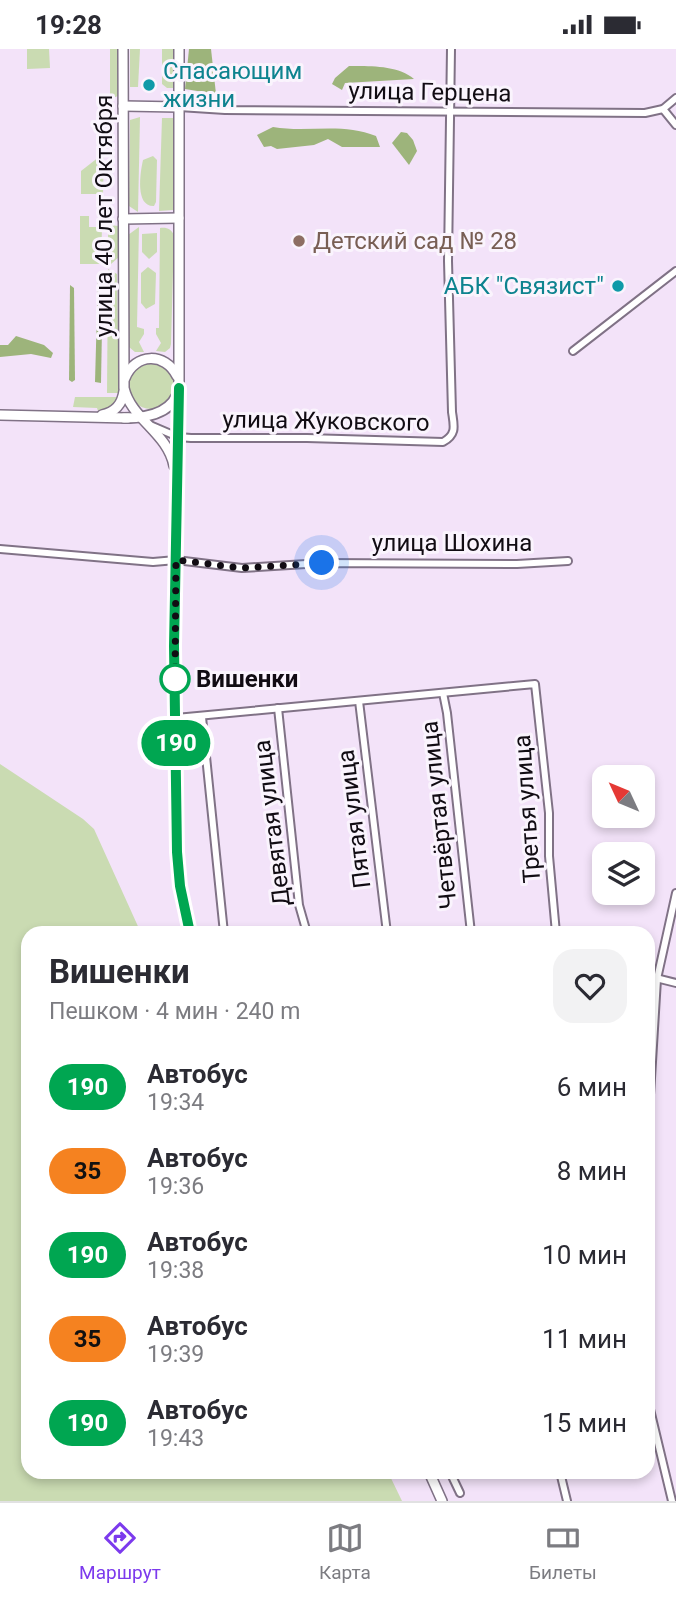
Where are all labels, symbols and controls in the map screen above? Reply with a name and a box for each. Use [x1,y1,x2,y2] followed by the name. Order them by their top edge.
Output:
[35,10,102,40] text: 19:28
[163,57,302,113] place label: Спасающим жизни
[141,77,157,93] marker: Спасающим жизни
[348,77,512,107] street label: улица Герцена
[90,95,118,337] street label: улица 40 лет Октября
[313,227,517,255] place label: Детский сад № 28
[291,233,307,249] marker: Детский сад № 28
[444,272,604,300] place label: АБК "Связист"
[610,278,626,294] marker: АБК "Связист"
[222,405,430,437] street label: улица Жуковского
[372,529,532,557] street label: улица Шохина
[304,545,339,580] your location
[160,664,190,694] marker: Вишенки
[196,665,298,693] place label: Вишенки
[136,720,216,766] line badge: 190
[415,720,463,910] street label: Четвёртая улица
[155,729,197,757] text: 190
[508,734,546,884] street label: Третья улица
[248,738,296,908] street label: Девятая улица
[332,748,376,890] street label: Пятая улица
[592,765,654,828] north arrow
[592,765,655,905] map controls
[592,842,655,905] button: layers
[553,949,627,1023] button: heart
[49,952,190,991] text: Вишенки
[49,998,300,1025] text: Пешком · 4 мин · 240 m
[147,1059,248,1089] text: Автобус
[557,1072,627,1102] text: 6 мин
[67,1073,108,1101] text: 190
[147,1089,204,1116] text: 19:34
[147,1143,248,1173] text: Автобус
[557,1156,627,1186] text: 8 мин
[74,1157,101,1185] text: 35
[147,1173,204,1200] text: 19:36
[147,1227,248,1257] text: Автобус
[542,1240,627,1270] text: 10 мин
[67,1241,108,1269] text: 190
[147,1257,204,1284] text: 19:38
[147,1311,248,1341] text: Автобус
[542,1324,627,1354] text: 11 мин
[74,1325,101,1353] text: 35
[147,1341,204,1368] text: 19:39
[147,1395,248,1425] text: Автобус
[542,1408,627,1438] text: 15 мин
[67,1409,108,1437] text: 190
[147,1425,204,1452] text: 19:43
[79,1519,161,1584] tab: Маршрут
[319,1519,371,1584] tab: Карта
[529,1519,597,1584] tab: Билеты

